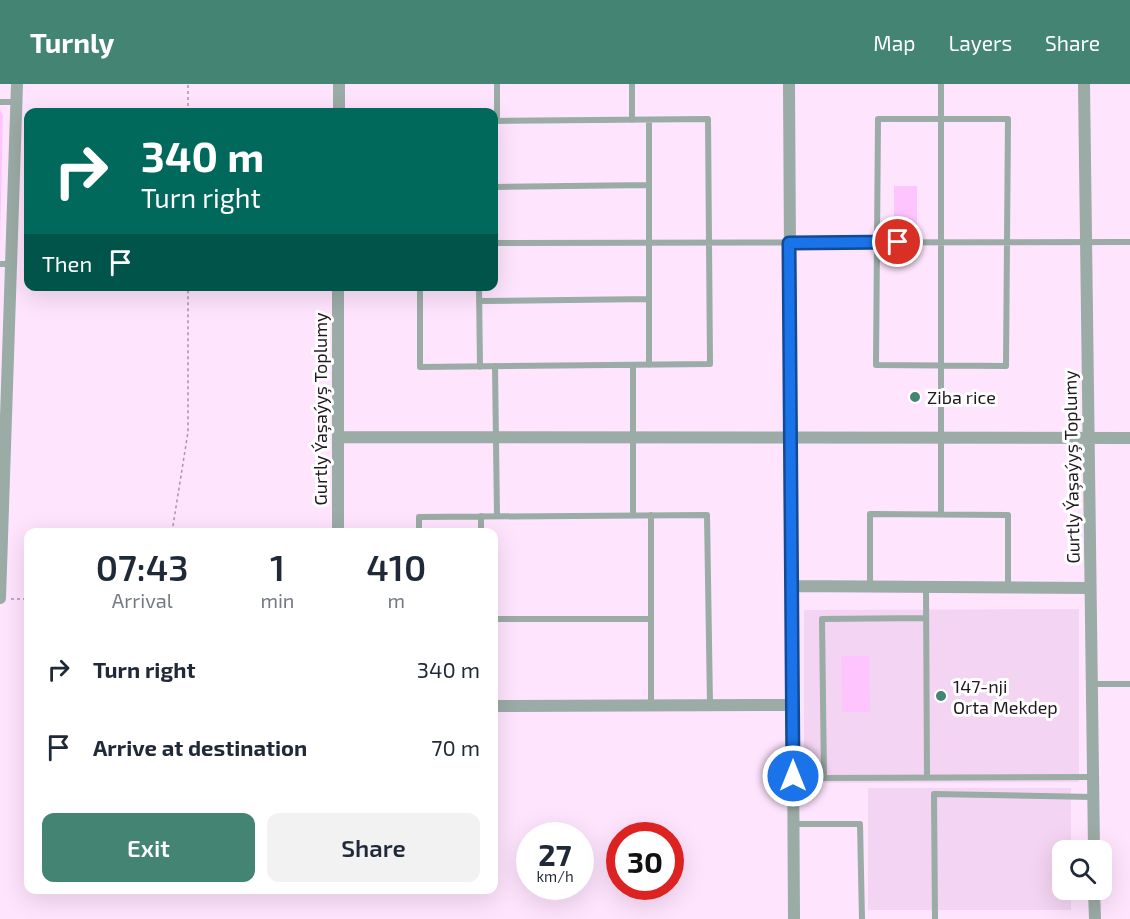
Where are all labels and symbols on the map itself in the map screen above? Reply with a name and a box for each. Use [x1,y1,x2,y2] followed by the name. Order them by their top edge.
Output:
[872,216,923,267] pin
[309,312,332,506] street label: Gurtly Ýaşaýyş Toplumy
[1058,370,1085,564] street label: Gurtly Ýaşaýyş Toplumy
[927,386,996,408] place label: Ziba rice
[908,390,922,404] marker: Ziba rice
[953,675,1058,718] place label: 147-nji Orta Mekdep
[934,689,948,703] marker: 147-nji Orta Mekdep
[761,744,825,808] position arrow
[606,822,684,900] speed limit sign: 30

